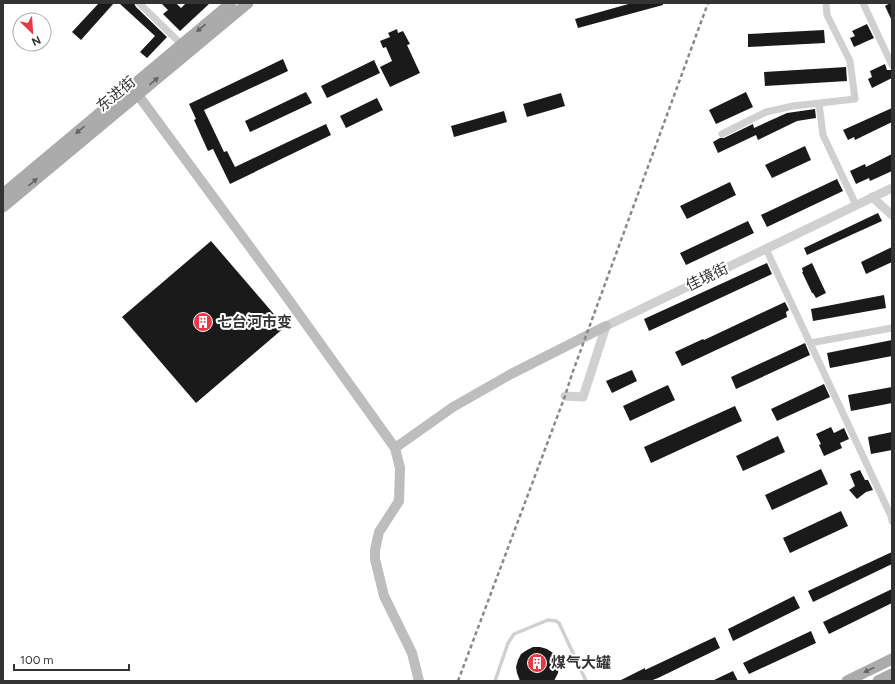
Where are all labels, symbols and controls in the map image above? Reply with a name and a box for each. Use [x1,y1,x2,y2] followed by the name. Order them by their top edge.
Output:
[12,12,52,52] north arrow
[195,24,206,33] one-way arrow
[29,33,43,48] text: N
[93,73,139,115] street label: 东进街
[149,77,160,86] one-way arrow
[74,125,85,134] one-way arrow
[28,178,38,187] one-way arrow
[683,259,731,295] street label: 佳境街
[192,311,214,333] building icon: 七台河市变
[217,313,292,331] place label: 七台河市变
[14,646,129,672] scale bar
[526,652,548,674] building icon: 煤气大罐
[20,653,54,667] text: 100 m
[551,654,611,672] place label: 煤气大罐
[864,667,875,673] one-way arrow

